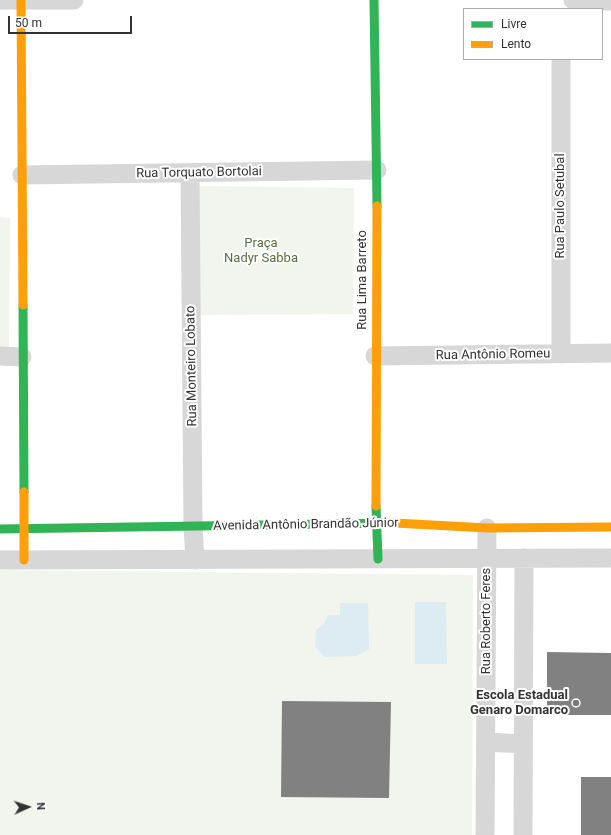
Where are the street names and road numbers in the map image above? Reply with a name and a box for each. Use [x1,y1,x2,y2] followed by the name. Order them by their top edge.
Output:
[553,153,569,259] street label: Rua Paulo Setubal
[136,164,262,182] street label: Rua Torquato Bortolai
[355,230,371,330] street label: Rua Lima Barreto
[183,305,201,427] street label: Rua Monteiro Lobato
[436,346,550,364] street label: Rua Antônio Romeu
[213,516,399,534] street label: Avenida Antônio Brandão Júnior
[479,568,495,674] street label: Rua Roberto Feres

